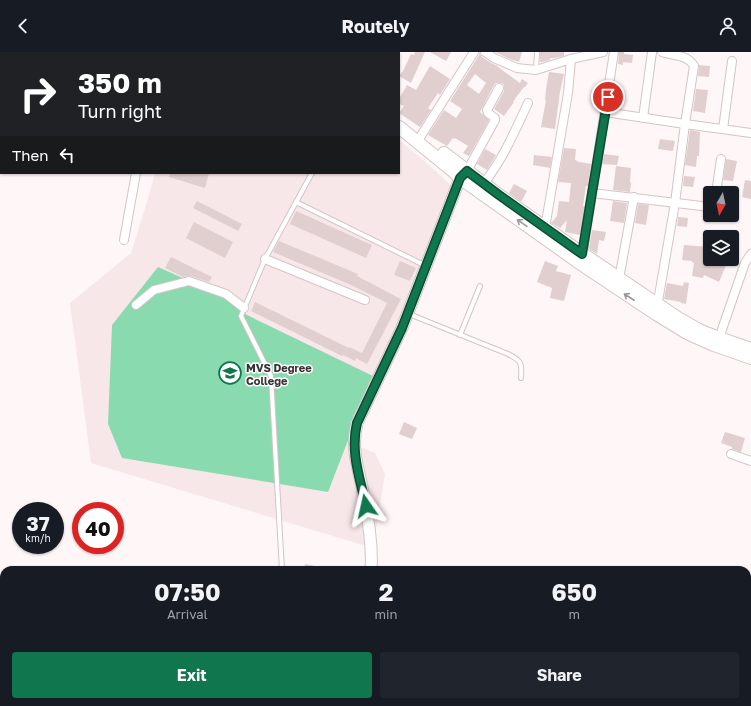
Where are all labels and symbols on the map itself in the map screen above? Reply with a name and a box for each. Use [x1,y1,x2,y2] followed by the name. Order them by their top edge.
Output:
[591,80,625,114] pin
[703,186,739,222] north arrow
[517,219,528,227] one-way arrow
[624,293,635,301] one-way arrow
[217,360,243,386] school or university icon: MVS Degree College
[246,361,312,387] place label: MVS Degree College
[345,485,387,527] position arrow
[72,502,124,554] speed limit sign: 40

